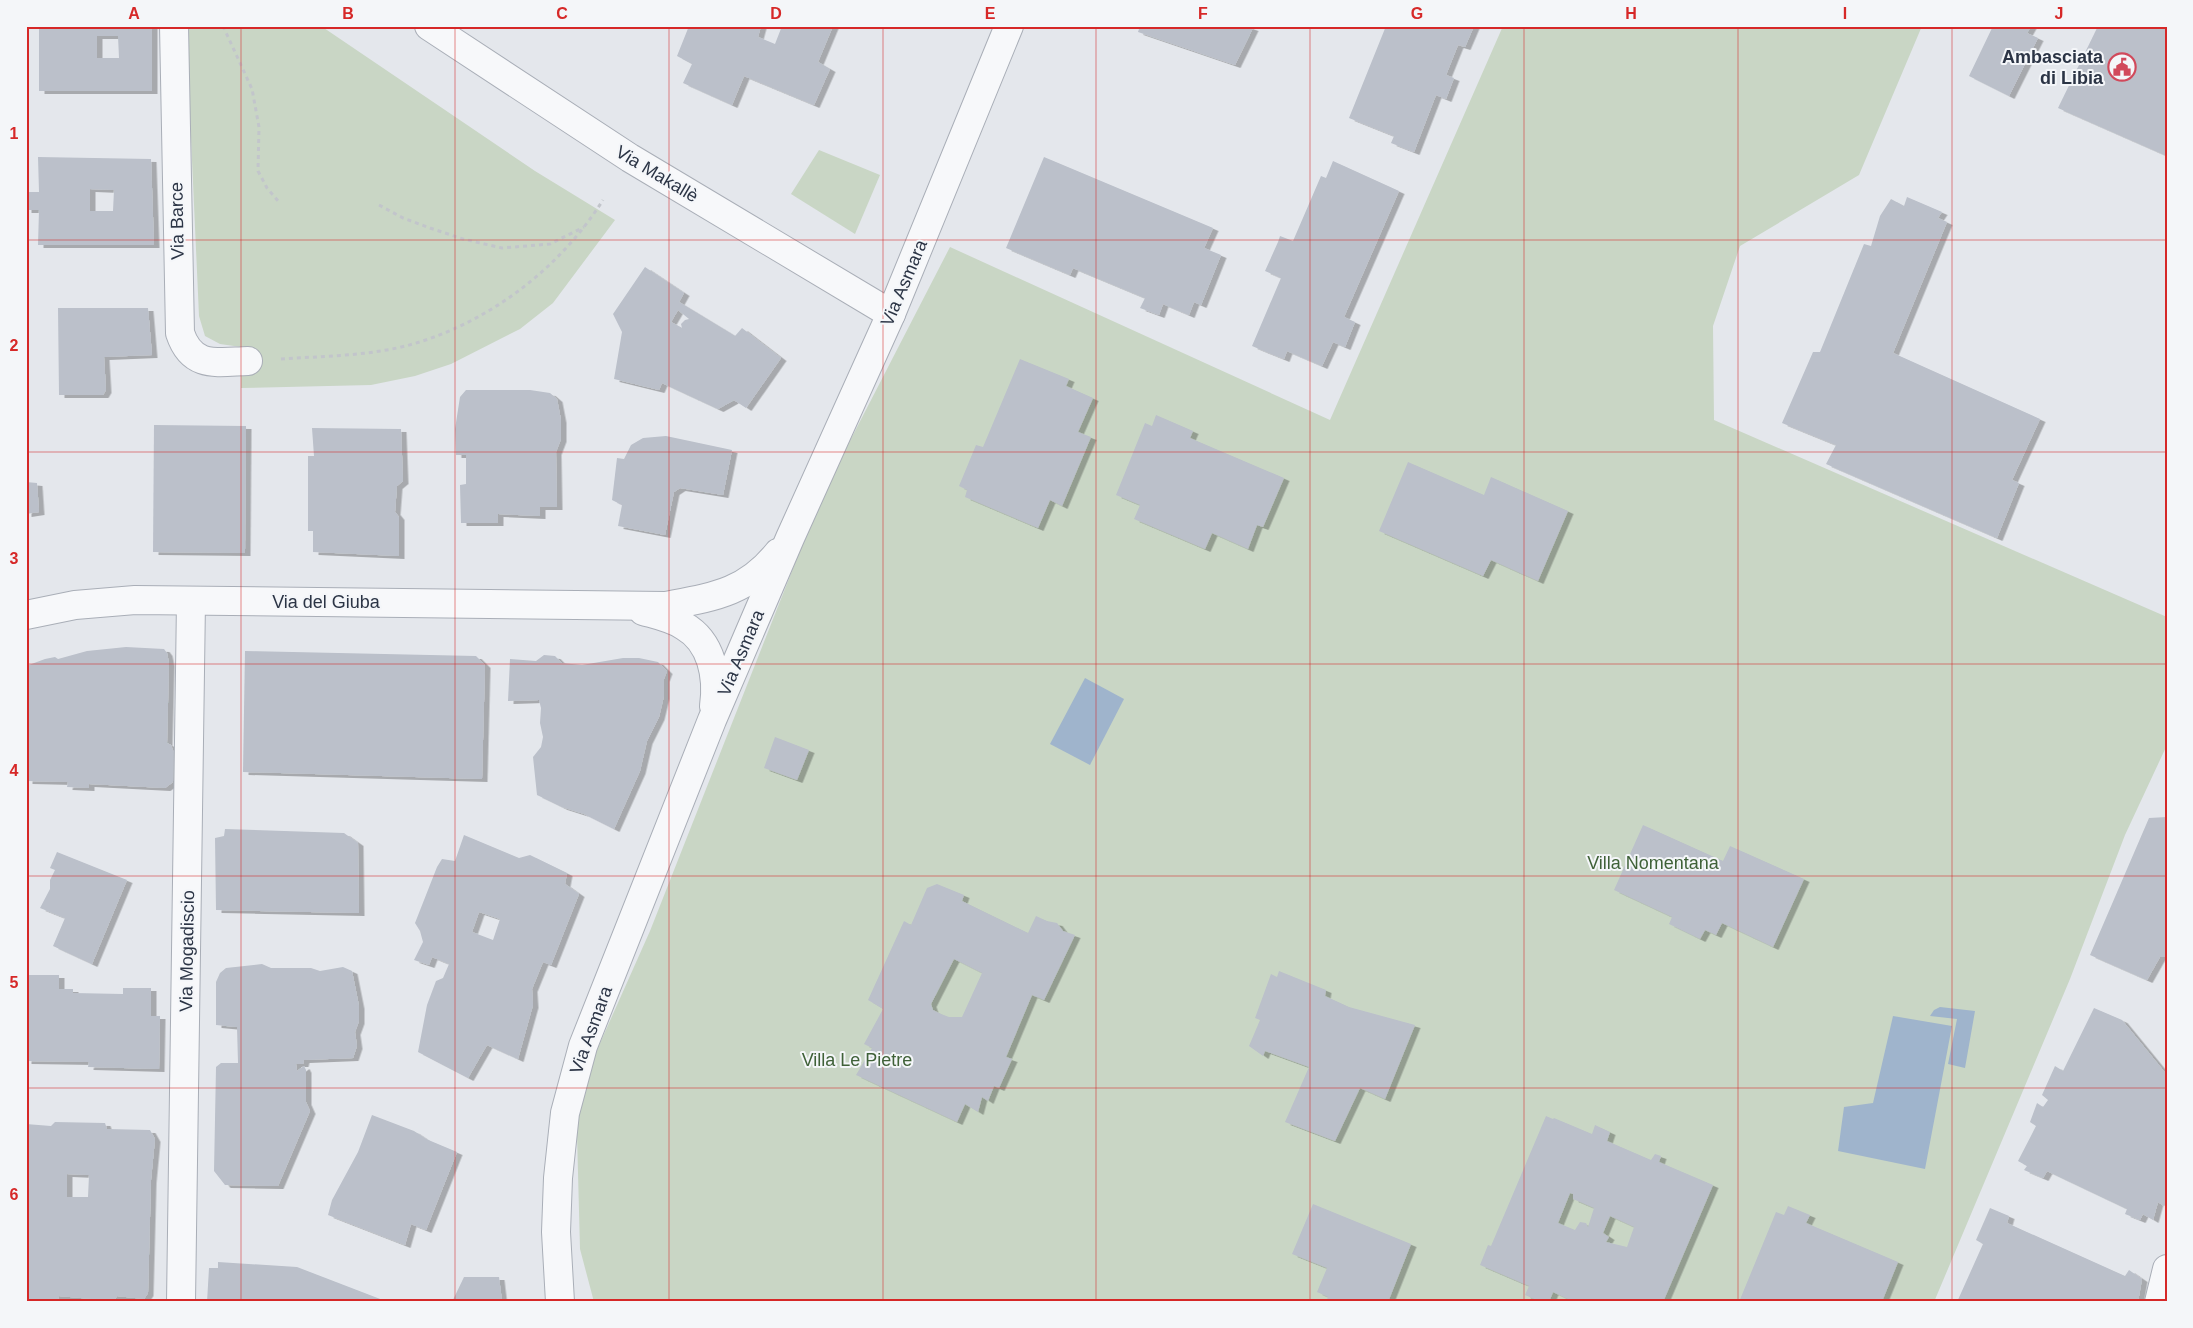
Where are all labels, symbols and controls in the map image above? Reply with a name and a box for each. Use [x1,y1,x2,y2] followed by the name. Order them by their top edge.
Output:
[128,5,140,22] text: A
[342,5,354,22] text: B
[556,5,568,22] text: C
[770,5,782,22] text: D
[985,5,996,22] text: E
[1198,5,1208,22] text: F
[1411,5,1423,22] text: G
[1625,5,1637,22] text: H
[1843,5,1847,22] text: I
[2055,5,2063,22] text: J
[2002,47,2104,88] place label: Ambasciata di Libia
[2107,52,2137,82] public building icon: Ambasciata di Libia
[10,125,19,142] text: 1
[612,142,702,206] street label: Via Makallè
[166,182,188,260] street label: Via Barce
[877,236,932,329] street label: Via Asmara
[10,337,19,354] text: 2
[10,550,19,567] text: 3
[272,592,381,612] street label: Via del Giuba
[714,606,769,699] street label: Via Asmara
[10,762,19,779] text: 4
[1587,853,1720,873] park label: Villa Nomentana
[176,890,198,1012] street label: Via Mogadiscio
[10,974,19,991] text: 5
[566,983,616,1077] street label: Via Asmara
[802,1050,912,1070] park label: Villa Le Pietre
[10,1186,19,1203] text: 6

